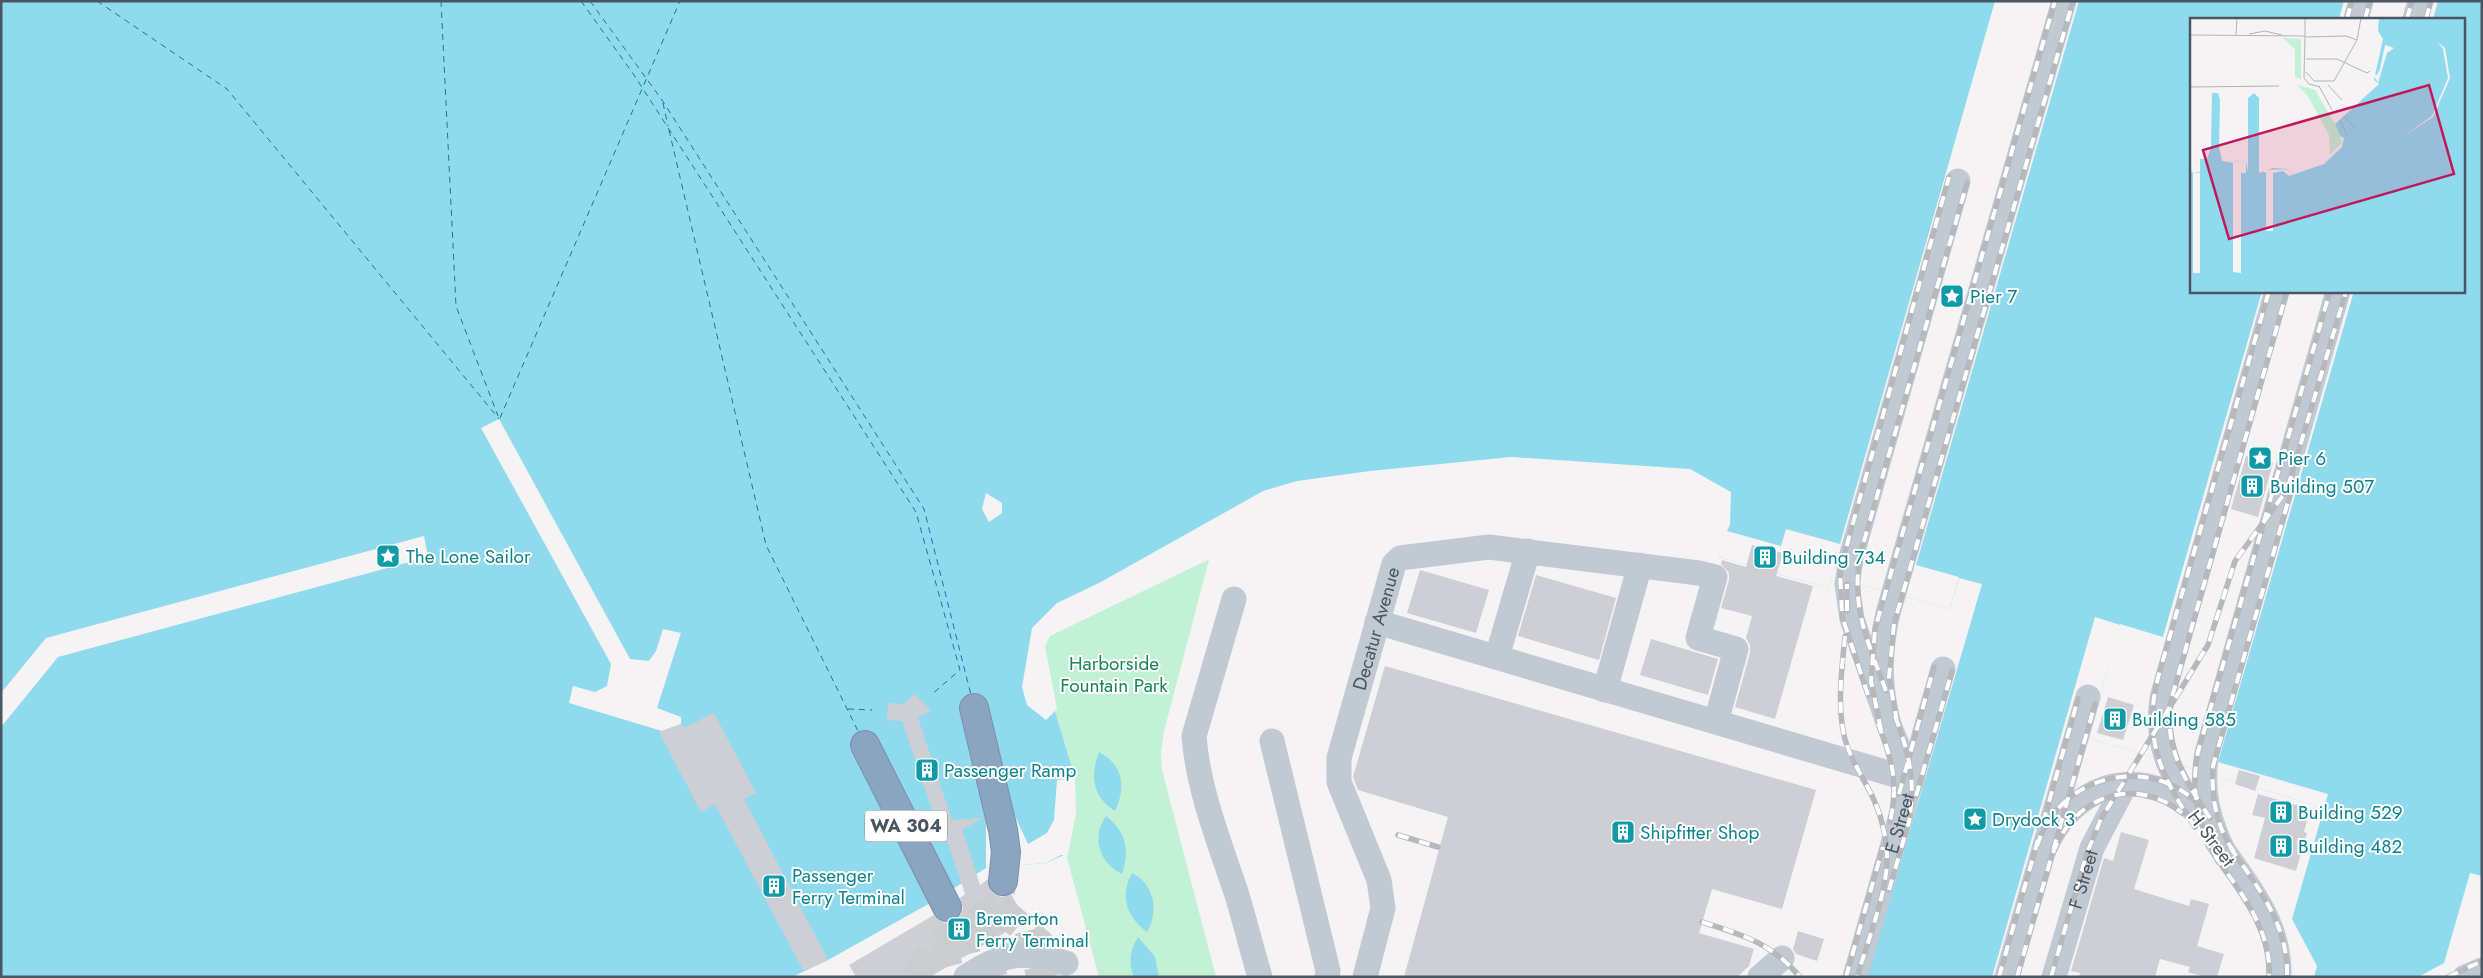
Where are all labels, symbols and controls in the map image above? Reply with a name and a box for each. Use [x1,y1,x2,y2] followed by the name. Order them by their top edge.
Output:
[2190,18,2466,292] inset map
[1939,283,1965,309] place icon: Pier 7
[1970,283,2017,310] place label: Pier 7
[2247,445,2273,471] place icon: Pier 6
[2278,445,2326,472] place label: Pier 6
[2239,473,2265,499] building icon: Building 507
[2270,473,2374,500] place label: Building 507
[375,543,401,569] place icon: The Lone Sailor
[406,543,531,570] place label: The Lone Sailor
[1752,544,1778,570] building icon: Building 734
[1782,544,1886,571] place label: Building 734
[1346,564,1407,693] street label: Decatur Avenue
[1060,650,1168,699] park label: Harborside Fountain Park
[2102,706,2128,732] building icon: Building 585
[2132,706,2236,733] place label: Building 585
[914,757,940,783] building icon: Passenger Ramp
[944,757,1076,784] place label: Passenger Ramp
[1878,790,1921,857] street label: E Street
[2268,799,2294,825] building icon: Building 529
[2298,799,2403,826] place label: Building 529
[2181,804,2242,873] street label: H Street
[1962,806,1988,832] place icon: Drydock 3
[1992,806,2075,833] place label: Drydock 3
[865,810,947,841] road number: WA 304
[1610,819,1636,845] building icon: Shipfitter Shop
[1640,819,1759,846] place label: Shipfitter Shop
[2268,833,2294,859] building icon: Building 482
[2298,833,2402,860] place label: Building 482
[2062,846,2105,912] street label: F Street
[792,862,905,911] place label: Passenger Ferry Terminal
[761,873,787,899] building icon: Passenger Ferry Terminal
[976,905,1089,954] place label: Bremerton Ferry Terminal
[946,916,972,942] building icon: Bremerton Ferry Terminal

